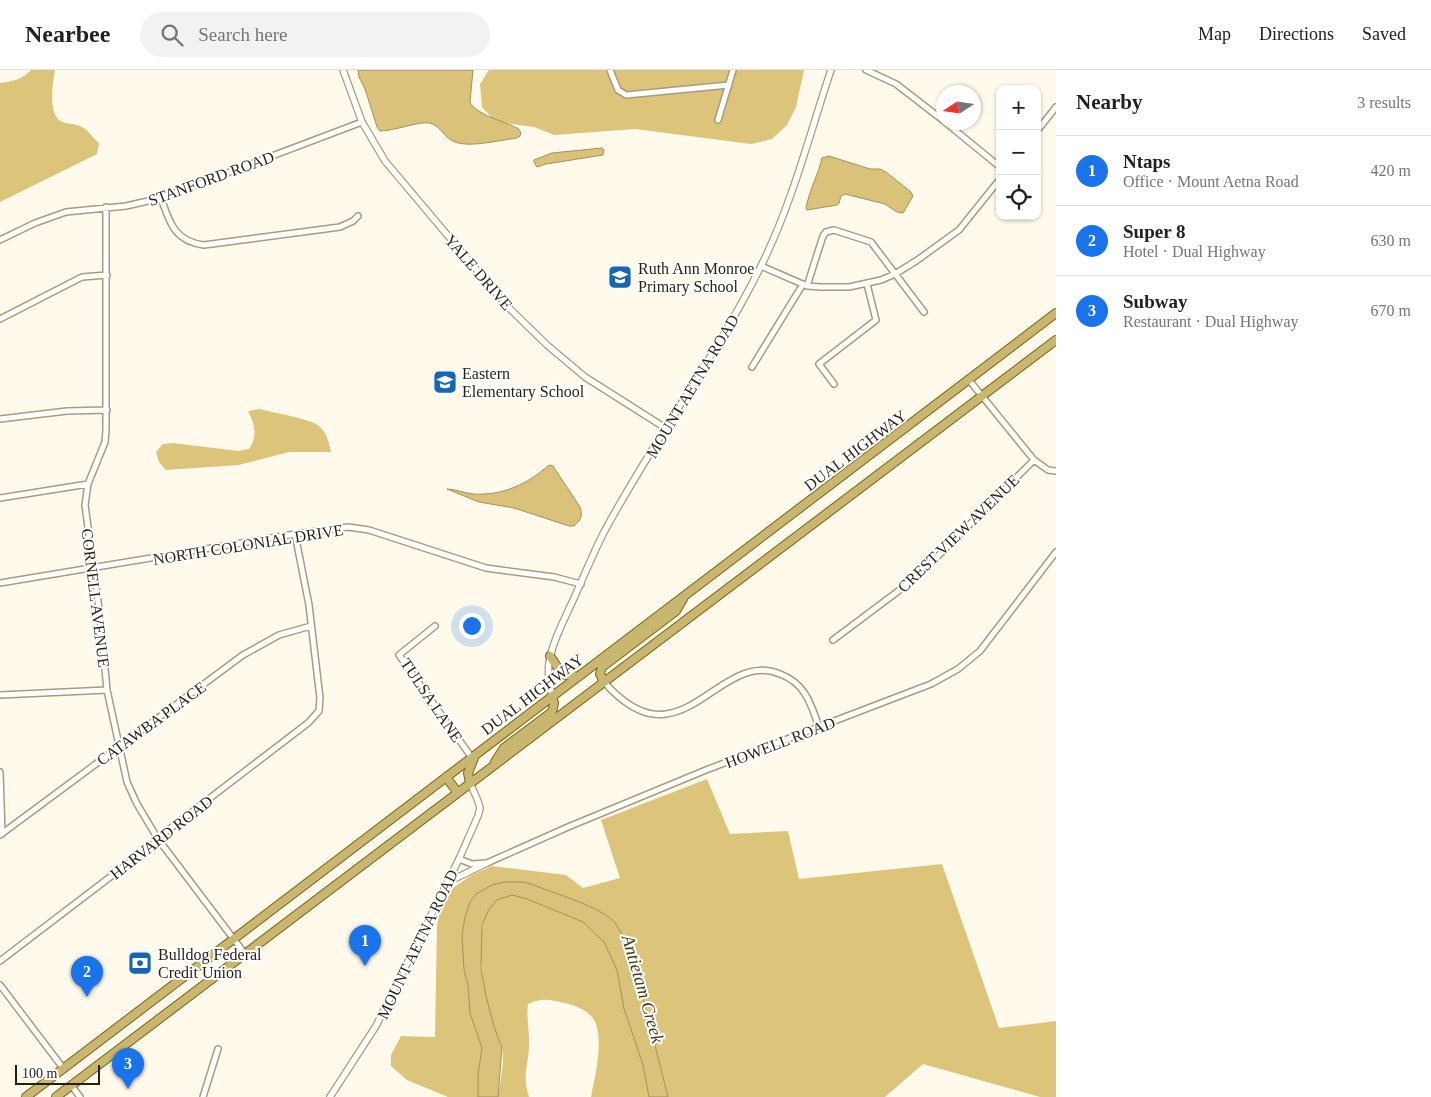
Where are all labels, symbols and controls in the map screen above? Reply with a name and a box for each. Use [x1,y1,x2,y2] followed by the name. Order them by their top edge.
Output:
[140,12,490,57] search box
[25,21,110,47] text: Nearbee
[158,21,186,49] icon: search
[198,24,287,45] text: Search here
[1198,24,1231,44] text: Map
[1259,24,1334,44] text: Directions
[1362,24,1406,44] text: Saved
[936,85,981,130] north arrow
[996,85,1041,220] map controls
[996,85,1041,130] button: +
[1076,90,1143,114] text: Nearby
[1357,94,1411,111] text: 3 results
[996,130,1041,175] button: −
[146,148,276,209] street label: STANFORD ROAD
[1123,151,1171,172] text: Ntaps
[1088,162,1096,179] text: 1
[1371,162,1411,179] text: 420 m
[1123,173,1299,190] text: Office · Mount Aetna Road
[996,175,1041,220] button: locate
[1123,221,1185,242] text: Super 8
[441,231,516,313] street label: YALE DRIVE
[1088,232,1096,249] text: 2
[1371,232,1411,249] text: 630 m
[1123,243,1266,260] text: Hotel · Dual Highway
[638,260,754,296] place label: Ruth Ann Monroe Primary School
[607,264,633,290] school or university icon: Ruth Ann Monroe Primary School
[1123,291,1187,312] text: Subway
[1088,302,1096,319] text: 3
[1371,302,1411,319] text: 670 m
[643,312,742,461] street label: MOUNT AETNA ROAD
[1123,313,1299,330] text: Restaurant · Dual Highway
[462,365,585,401] place label: Eastern Elementary School
[432,369,458,395] school or university icon: Eastern Elementary School
[801,406,910,494] street label: DUAL HIGHWAY
[894,471,1022,596] street label: CREST VIEW AVENUE
[152,521,344,568] street label: NORTH COLONIAL DRIVE
[79,528,112,669] street label: CORNELL AVENUE
[459,613,485,639] your location
[478,650,587,738] street label: DUAL HIGHWAY
[397,655,466,745] street label: TULSA LANE
[94,678,209,769] street label: CATAWBA PLACE
[723,714,838,771] street label: HOWELL ROAD
[107,792,216,883] street label: HARVARD ROAD
[374,867,461,1022] street label: MOUNT AETNA ROAD
[349,925,381,966] pin: 1
[618,932,668,1046] water label: Antietam Creek
[158,946,262,981] place label: Bulldog Federal Credit Union
[127,950,153,976] bank icon: Bulldog Federal Credit Union
[71,956,103,997] pin: 2
[112,1048,144,1089] pin: 3
[15,1062,100,1085] scale bar
[22,1066,57,1081] text: 100 m

